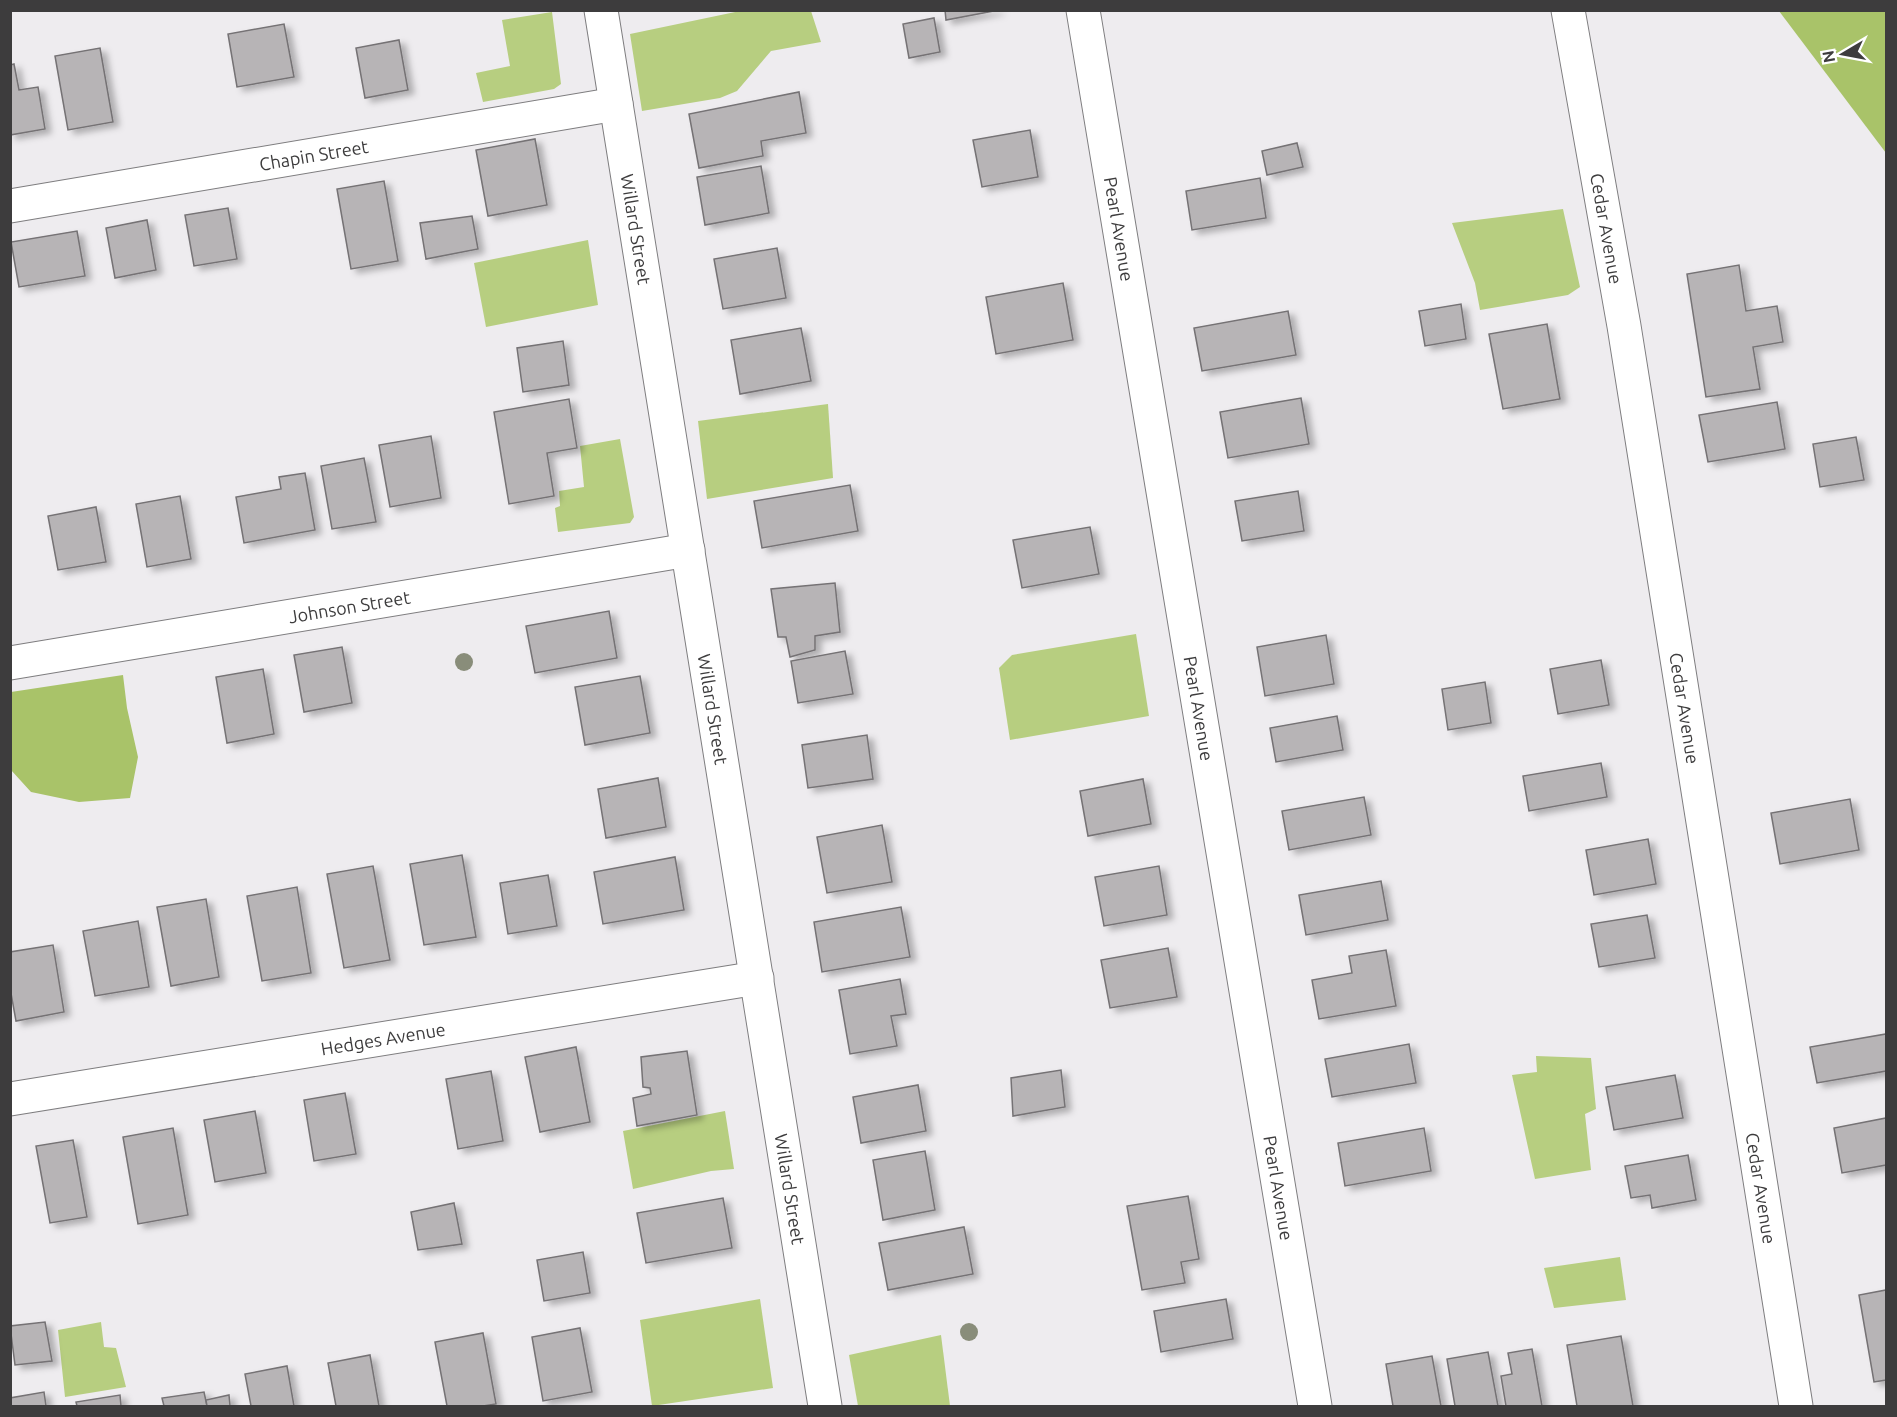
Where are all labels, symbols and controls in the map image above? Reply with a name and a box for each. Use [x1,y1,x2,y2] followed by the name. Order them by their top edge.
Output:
[1813,24,1873,84] north arrow
[1818,49,1838,64] text: N
[258,136,370,174] street label: Chapin Street
[617,172,655,286] street label: Willard Street
[1587,172,1626,286] street label: Cedar Avenue
[1101,175,1138,283] street label: Pearl Avenue
[287,586,412,626] street label: Johnson Street
[1666,651,1704,765] street label: Cedar Avenue
[694,652,732,766] street label: Willard Street
[1181,655,1218,762] street label: Pearl Avenue
[319,1019,447,1058] street label: Hedges Avenue
[1743,1131,1780,1245] street label: Cedar Avenue
[771,1132,809,1246] street label: Willard Street
[1260,1134,1297,1242] street label: Pearl Avenue

